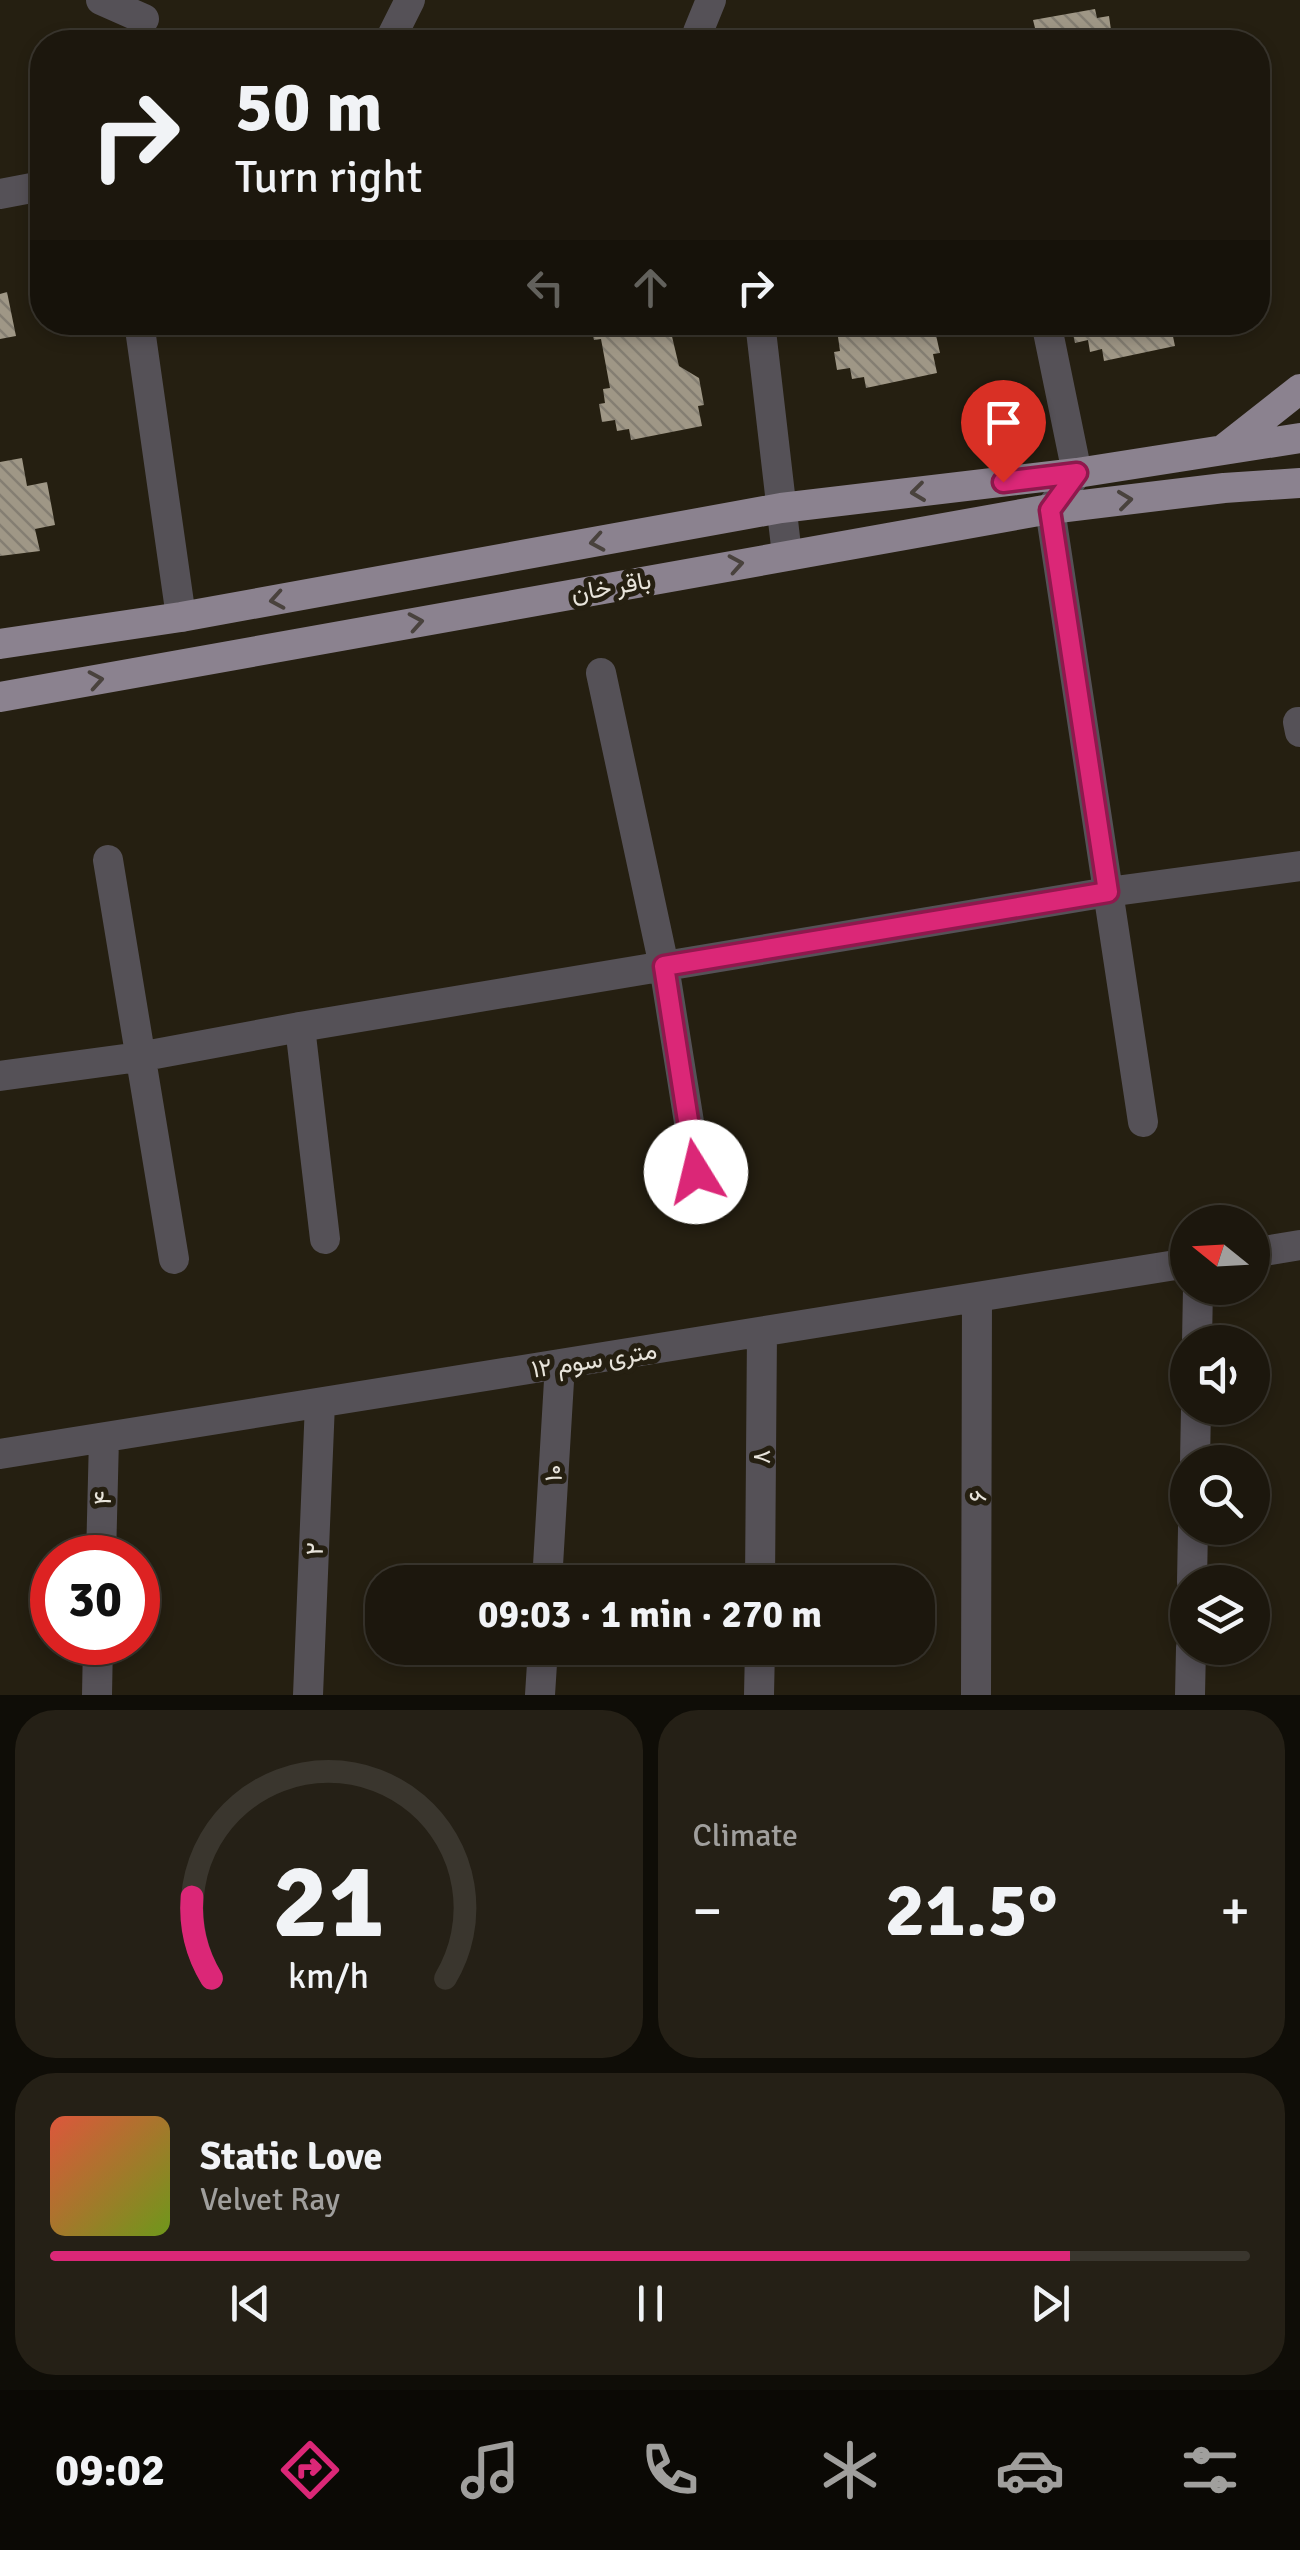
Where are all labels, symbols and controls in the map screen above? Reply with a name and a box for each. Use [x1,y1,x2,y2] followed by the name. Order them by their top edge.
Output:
[235,64,383,150] text: 50 m
[70,70,200,200] icon: right
[235,150,423,205] text: Turn right
[518,260,573,315] icon: left
[623,260,678,315] icon: ahead
[728,260,783,315] icon: right
[961,380,1046,483] pin
[976,395,1031,450] icon: arrive
[910,481,926,502] one-way arrow
[1118,490,1134,511] one-way arrow
[589,531,605,552] one-way arrow
[727,554,744,575] one-way arrow
[569,564,654,609] street label: باقر خان
[269,589,285,610] one-way arrow
[408,612,424,633] one-way arrow
[88,670,104,691] one-way arrow
[644,1120,748,1224] position arrow
[1170,1205,1270,1305] north arrow
[1170,1205,1270,1665] map controls
[1170,1325,1270,1425] button: sound
[529,1334,659,1386] street label: ۱۲ متری سوم
[1170,1445,1270,1545] button: search
[746,1450,777,1464] street label: ۸
[538,1463,569,1483] street label: ۱۰
[87,1490,118,1506] street label: ۴
[962,1490,993,1502] street label: ۶
[30,1535,160,1665] speed limit sign: 30
[299,1542,330,1556] street label: ۲
[1170,1565,1270,1665] button: layers
[478,1591,822,1638] text: 09:03 · 1 min · 270 m
[693,1816,798,1855] text: Climate
[273,1838,385,1966] text: 21
[885,1864,1058,1957] text: 21.5°
[693,1877,722,1945] text: −
[1220,1877,1250,1945] text: +
[288,1954,369,1998] text: km/h
[200,2133,382,2180] text: Static Love
[200,2180,340,2219] text: Velvet Ray
[223,2276,278,2331] icon: previous
[623,2276,678,2331] icon: pause
[1023,2276,1078,2331] icon: next
[275,2435,345,2505] icon: directions
[455,2435,525,2505] icon: music
[635,2435,705,2505] icon: phone
[815,2435,885,2505] icon: climate
[995,2435,1065,2505] icon: car
[1175,2435,1245,2505] icon: filters
[55,2443,165,2498] text: 09:02

